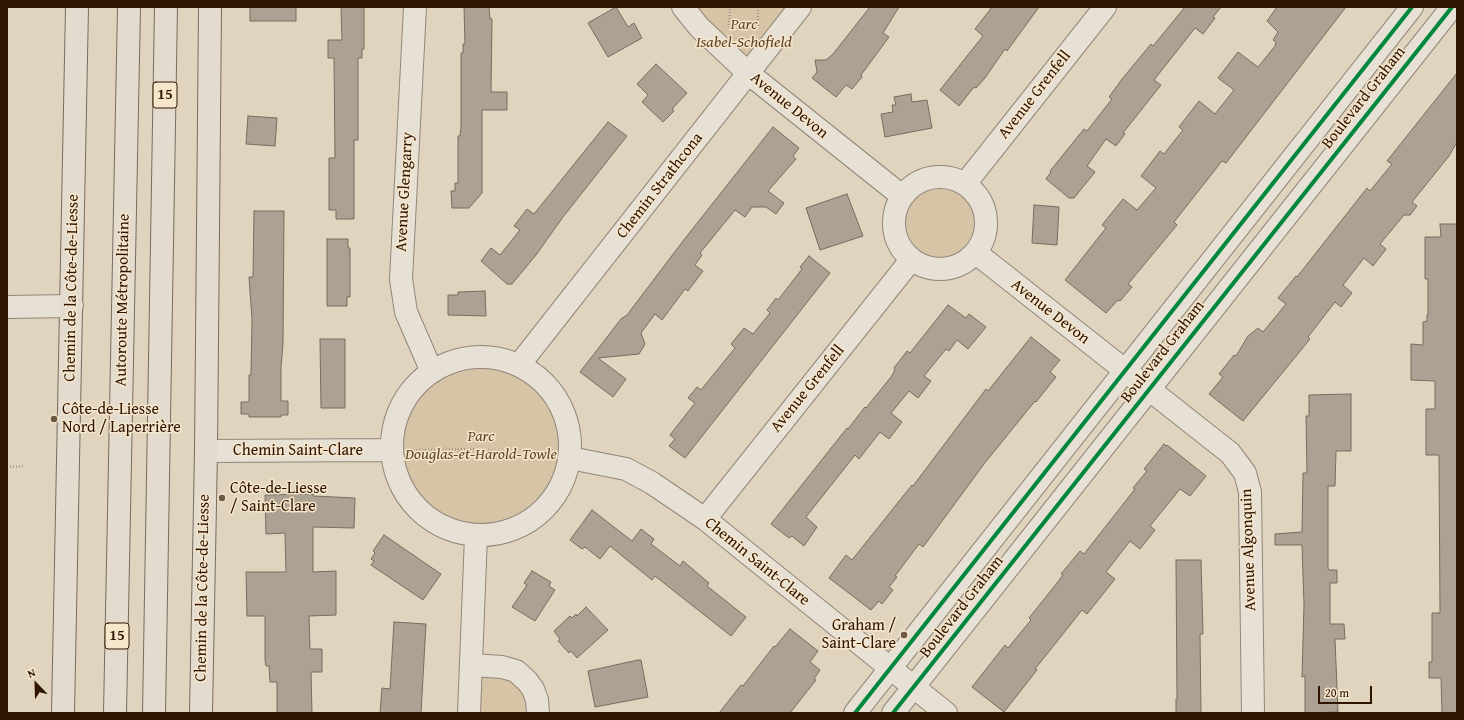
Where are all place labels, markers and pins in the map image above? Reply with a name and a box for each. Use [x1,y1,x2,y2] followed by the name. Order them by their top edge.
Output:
[62,400,181,438] place label: Côte-de-Liesse Nord / Laperrière
[49,414,59,424] marker: Côte-de-Liesse Nord / Laperrière
[230,479,327,517] place label: Côte-de-Liesse / Saint-Clare
[217,493,227,503] marker: Côte-de-Liesse / Saint-Clare
[821,616,896,654] place label: Graham / Saint-Clare
[899,630,909,640] marker: Graham / Saint-Clare

